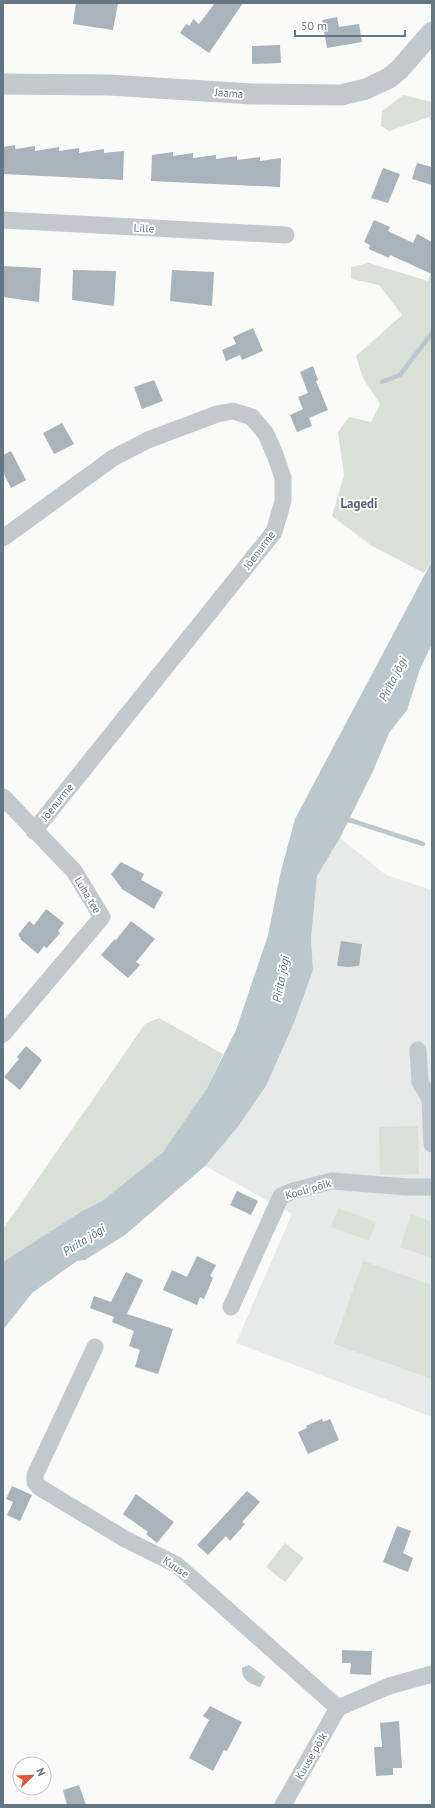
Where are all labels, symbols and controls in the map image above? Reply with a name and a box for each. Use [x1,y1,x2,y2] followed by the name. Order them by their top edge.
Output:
[295,12,405,38] scale bar
[301,18,327,33] text: 50 m
[213,85,244,101] street label: Jaama
[133,220,155,236] street label: Lille
[340,495,378,512] district label: Lagedi
[239,528,278,573] street label: Jõenurme
[375,653,410,703] water label: Pirita jõgi
[37,780,77,825] street label: Jõenurme
[72,874,105,916] street label: Luha tee
[269,953,293,1004] water label: Pirita jõgi
[283,1176,333,1202] street label: Kooli põik
[60,1220,109,1259] water label: Pirita jõgi
[160,1553,192,1581] street label: Kuuse
[292,1730,330,1782] street label: Kuuse põik
[12,1756,52,1796] north arrow
[33,1766,49,1778] text: N

